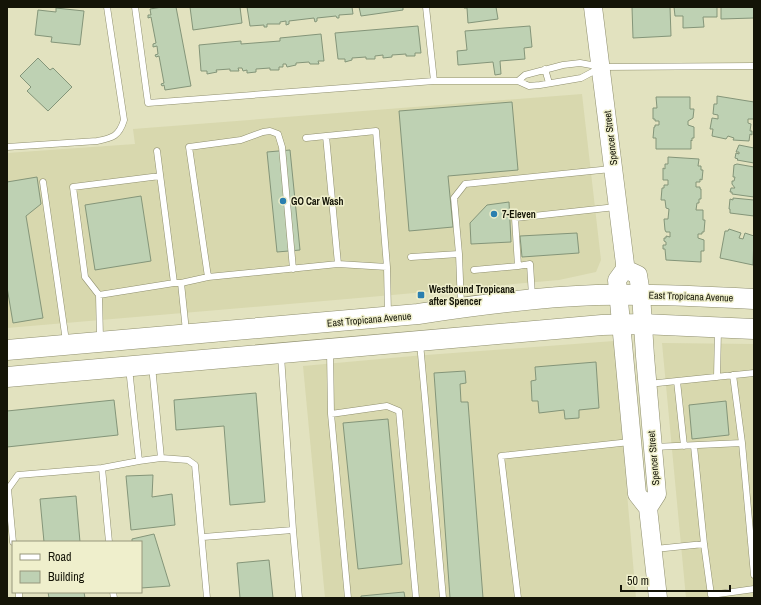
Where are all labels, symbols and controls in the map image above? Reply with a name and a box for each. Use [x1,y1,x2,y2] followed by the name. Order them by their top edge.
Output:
[601,109,620,166] street label: Spencer Street
[291,195,344,208] place label: GO Car Wash
[278,196,288,206] marker: GO Car Wash
[502,208,536,221] place label: 7-Eleven
[489,209,499,219] marker: 7-Eleven
[429,283,515,308] place label: Westbound Tropicana after Spencer
[648,289,734,304] street label: East Tropicana Avenue
[416,290,426,300] marker: Westbound Tropicana after Spencer
[326,309,412,330] street label: East Tropicana Avenue
[645,429,662,486] street label: Spencer Street
[12,541,142,593] legend
[48,549,72,565] text: Road
[621,567,730,593] scale bar
[48,569,85,585] text: Building
[627,573,649,589] text: 50 m

